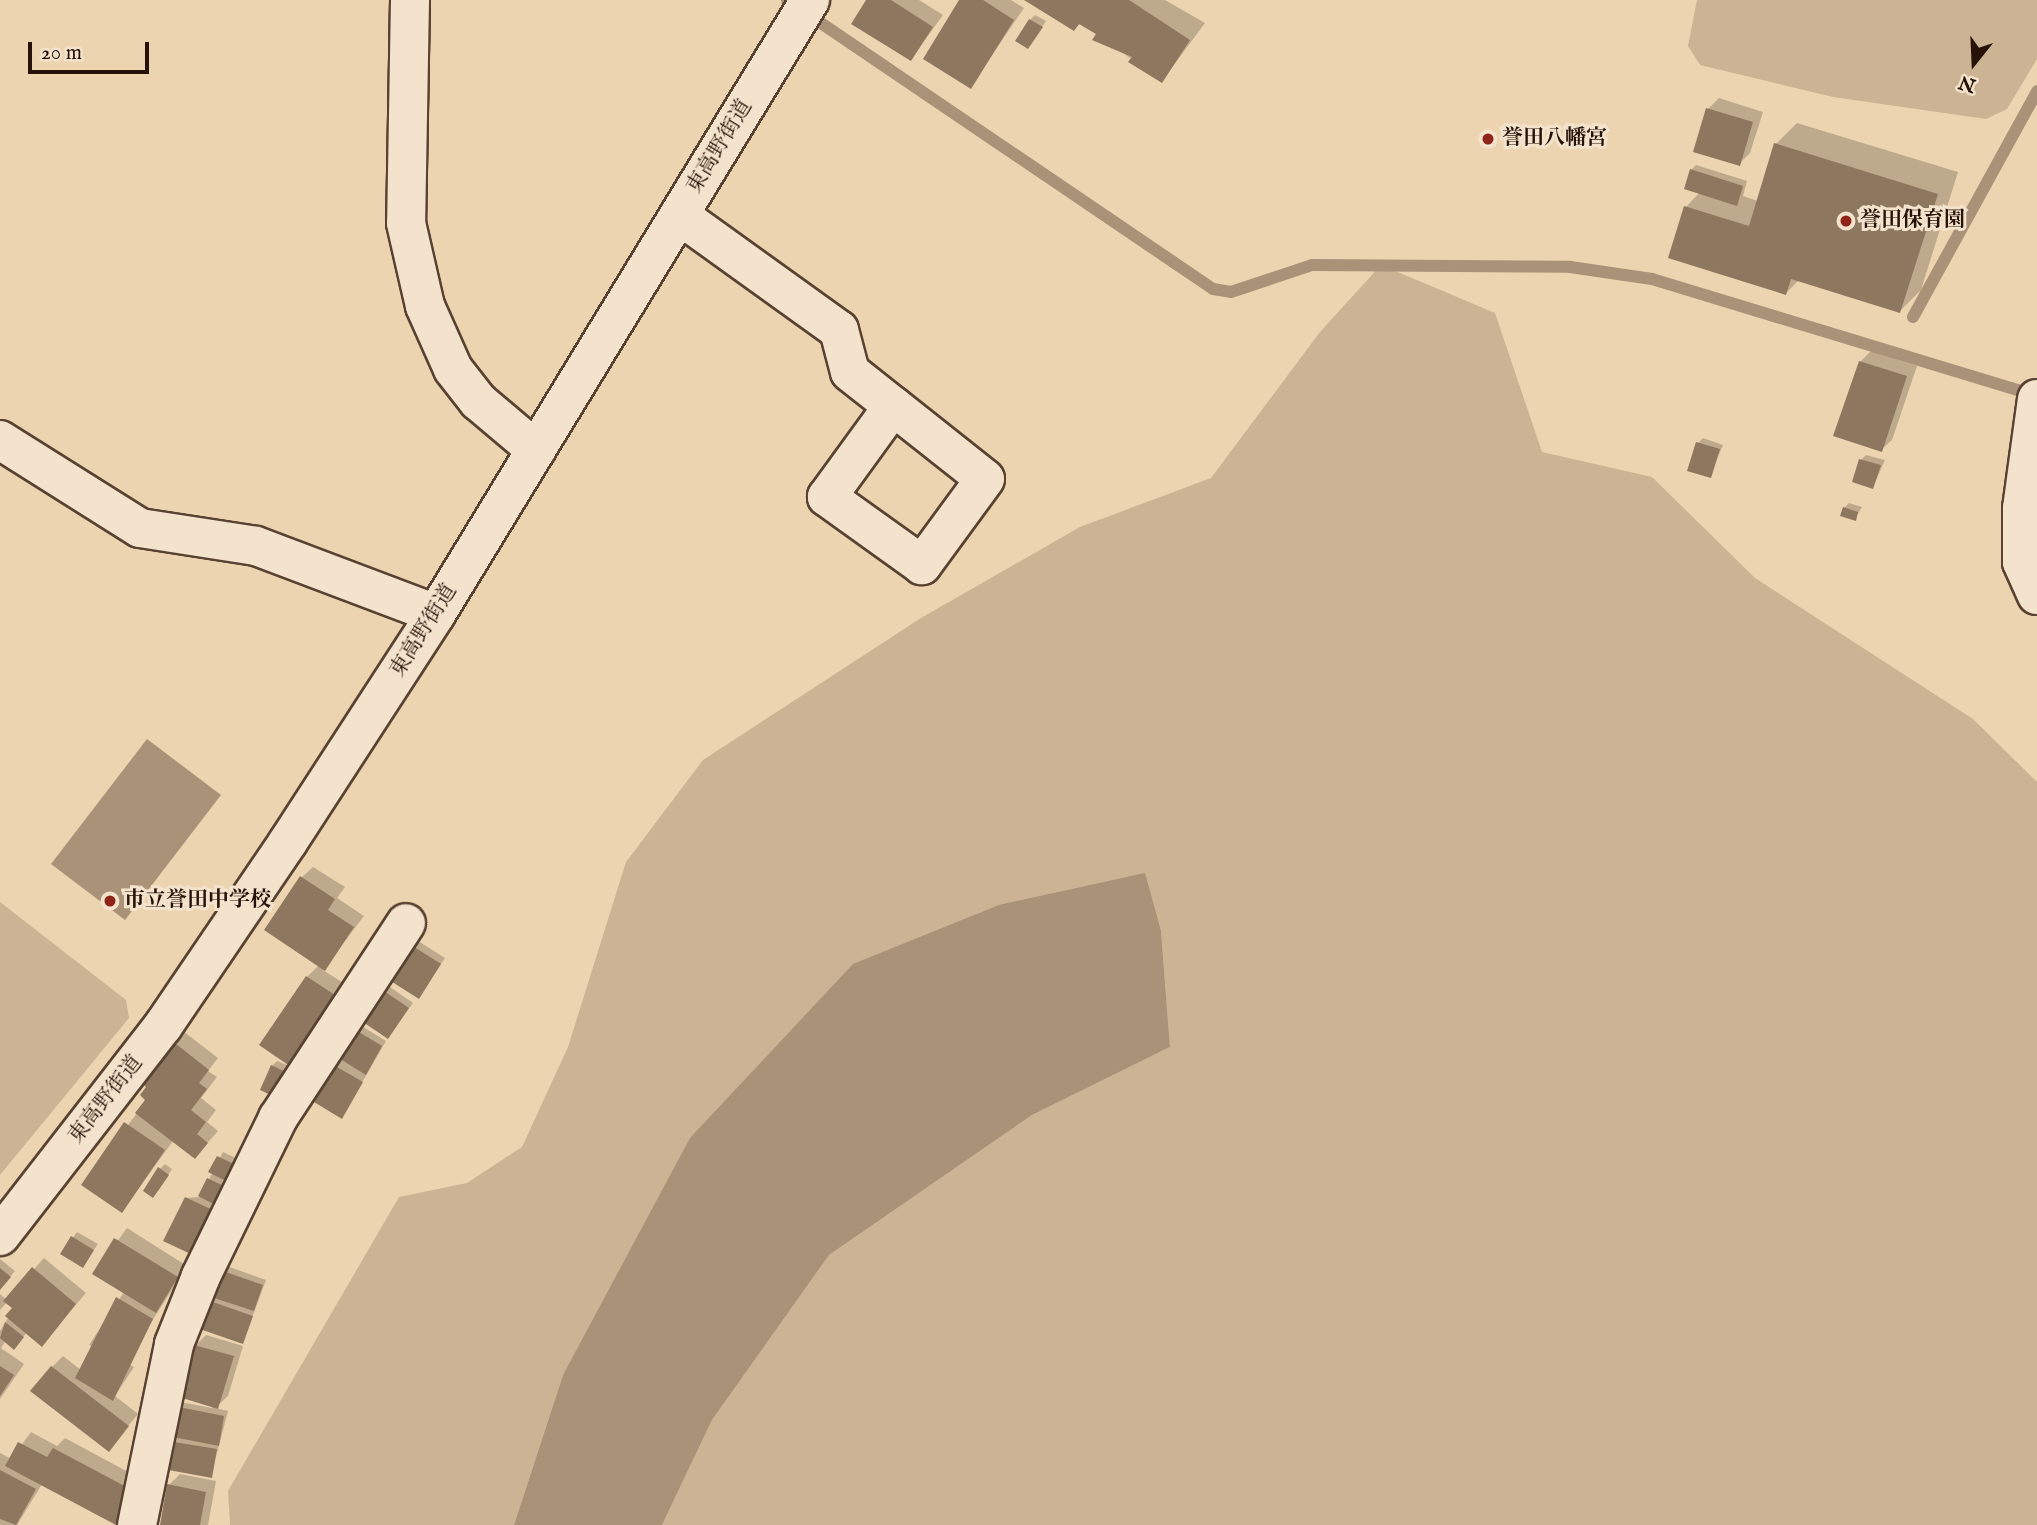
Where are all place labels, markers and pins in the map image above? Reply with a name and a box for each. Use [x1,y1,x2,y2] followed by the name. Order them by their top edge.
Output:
[1502,126,1607,152] place label: 誉田八幡宮
[1480,131,1496,147] marker: 誉田八幡宮
[1860,208,1965,234] place label: 誉田保育園
[1838,213,1854,229] marker: 誉田保育園
[124,888,271,914] place label: 市立誉田中学校
[102,893,118,909] marker: 市立誉田中学校

